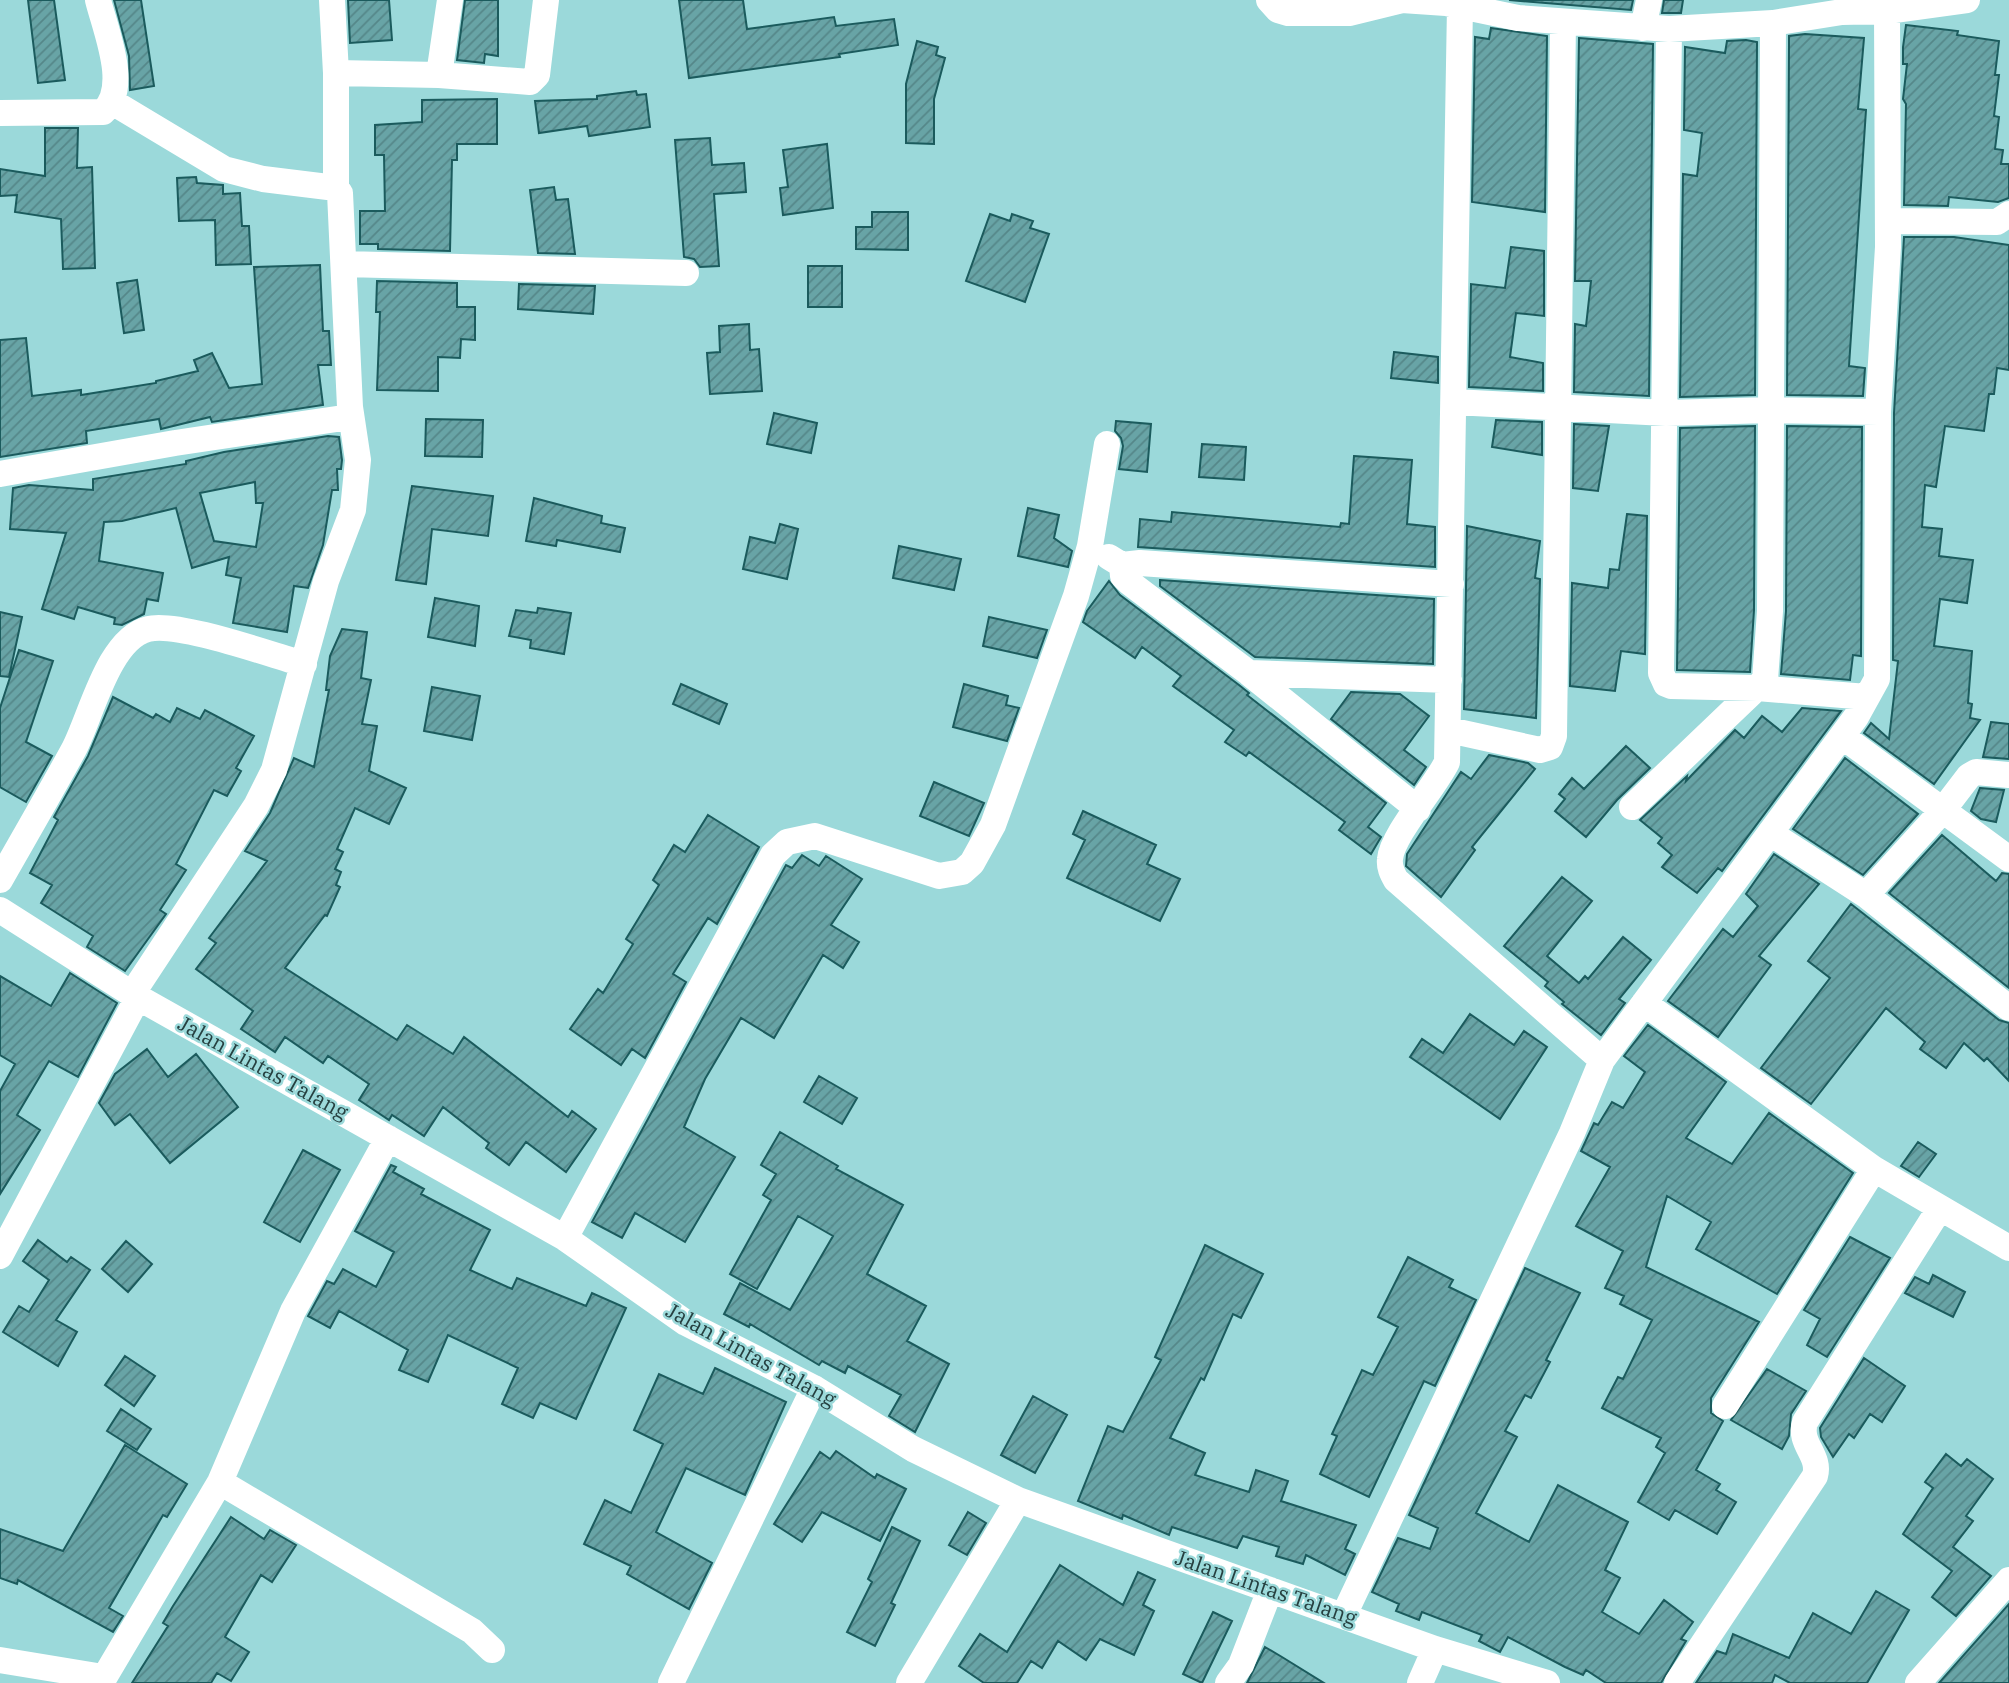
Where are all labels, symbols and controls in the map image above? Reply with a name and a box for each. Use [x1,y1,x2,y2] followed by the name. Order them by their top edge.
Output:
[173,1009,354,1126] street label: Jalan Lintas Talang
[661,1296,842,1413] street label: Jalan Lintas Talang
[1172,1543,1361,1631] street label: Jalan Lintas Talang

